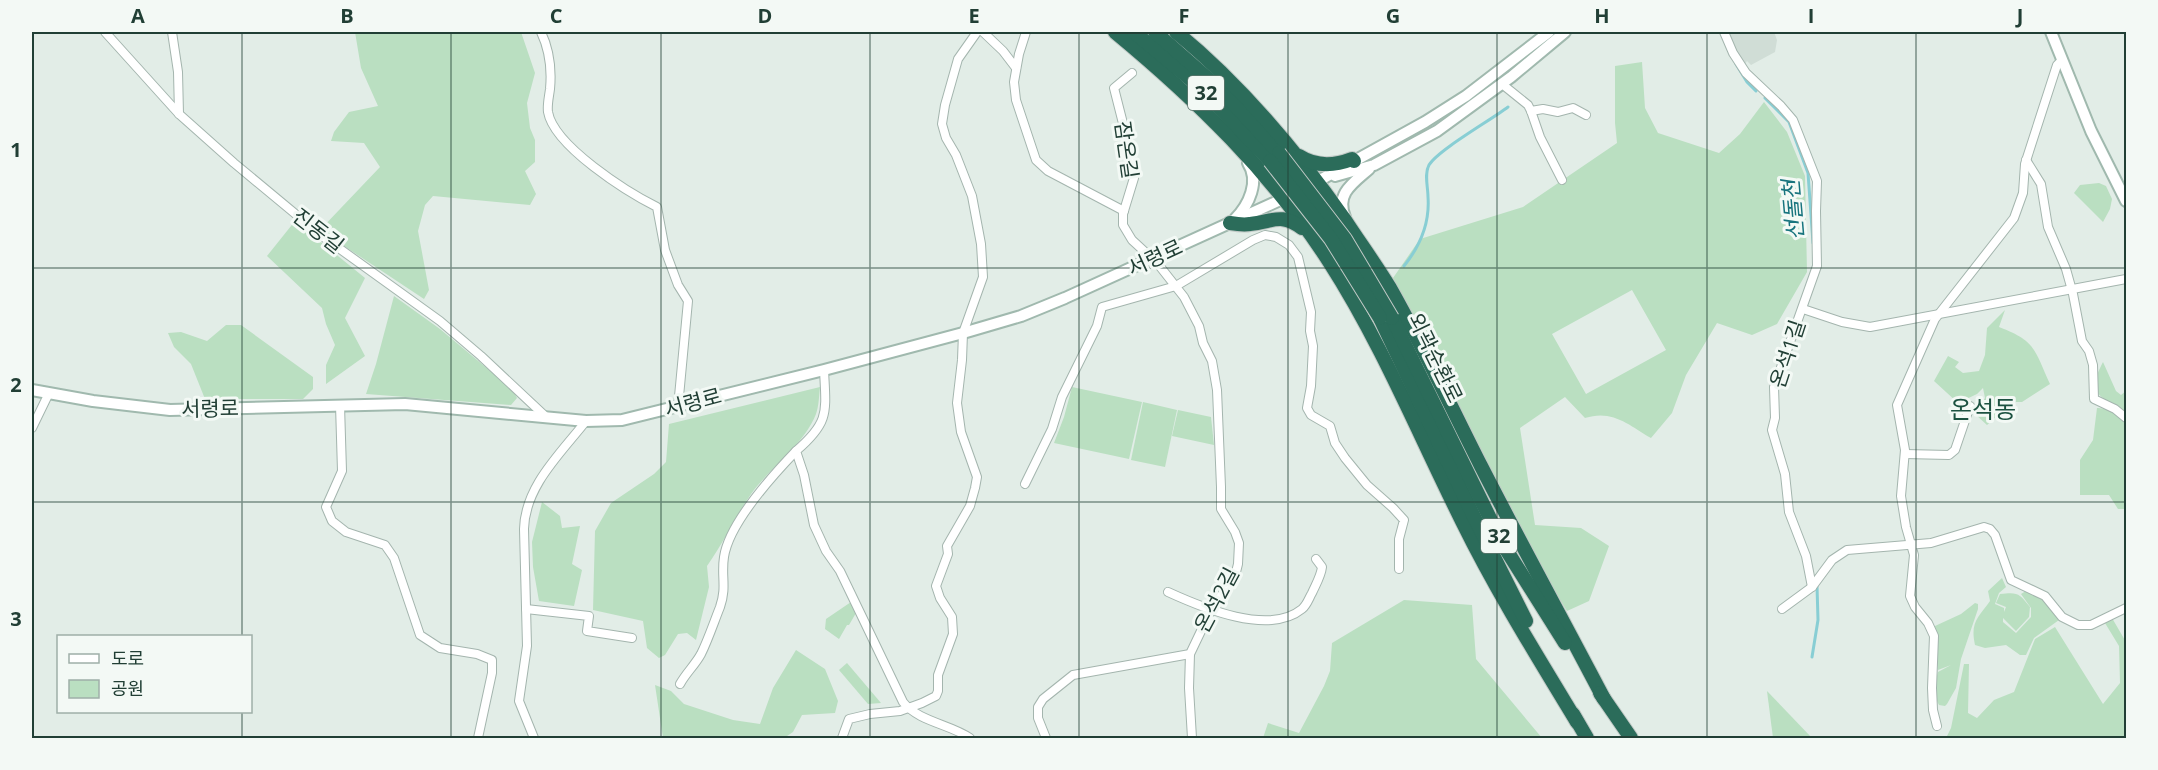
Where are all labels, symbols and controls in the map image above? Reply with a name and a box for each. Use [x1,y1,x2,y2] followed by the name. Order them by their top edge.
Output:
[131,2,145,29] text: A
[340,2,354,29] text: B
[550,2,563,29] text: C
[758,2,772,29] text: D
[968,2,980,29] text: E
[1179,2,1189,29] text: F
[1386,2,1400,29] text: G
[1594,2,1610,29] text: H
[1808,2,1814,29] text: I
[2015,2,2023,29] text: J
[1188,76,1224,110] road number: 32
[1109,119,1145,181] street label: 잠온길
[10,136,22,163] text: 1
[1774,176,1810,242] water label: 선돌천
[287,201,350,259] street label: 진동길
[1122,232,1187,282] street label: 서령로
[1402,308,1470,407] street label: 외곽순환로
[1763,316,1811,391] street label: 온석1길
[10,371,22,398] text: 2
[661,381,724,423] street label: 서령로
[1950,392,2016,425] district label: 온석동
[181,393,239,423] street label: 서령로
[1481,519,1517,553] road number: 32
[1187,562,1245,637] street label: 온석2길
[10,605,22,632] text: 3
[57,635,252,713] legend
[111,646,144,670] text: 도로
[111,676,144,700] text: 공원

